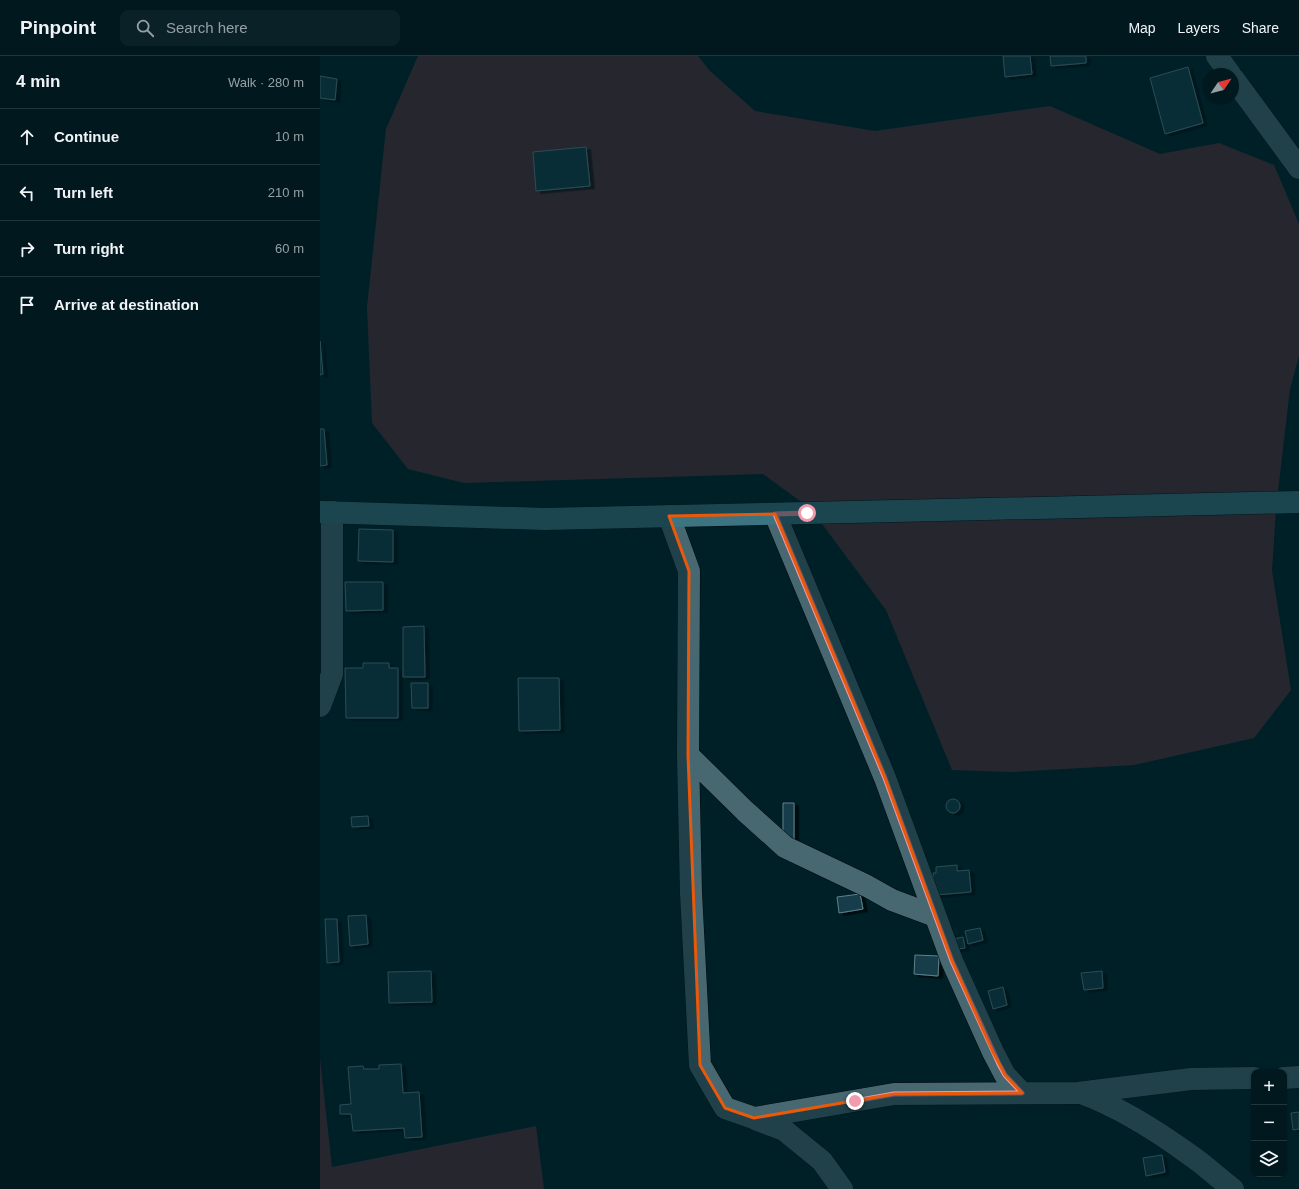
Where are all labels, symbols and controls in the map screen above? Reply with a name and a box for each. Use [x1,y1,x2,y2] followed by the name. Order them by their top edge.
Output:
[120,10,400,46] search box
[20,17,96,38] text: Pinpoint
[134,17,156,39] icon: search
[166,19,248,36] text: Search here
[1128,20,1156,36] text: Map
[1178,20,1220,36] text: Layers
[1242,20,1279,36] text: Share
[1203,68,1239,104] north arrow
[16,72,60,91] text: 4 min
[228,75,304,90] text: Walk · 280 m
[16,126,38,148] icon: ahead
[54,128,119,145] text: Continue
[275,129,304,144] text: 10 m
[16,182,38,204] icon: left
[54,184,113,201] text: Turn left
[268,185,304,200] text: 210 m
[16,238,38,260] icon: right
[54,240,124,257] text: Turn right
[275,241,304,256] text: 60 m
[16,294,38,316] icon: arrive
[54,296,199,313] text: Arrive at destination
[798,504,816,522] route start
[1251,1069,1287,1177] map controls
[1251,1069,1287,1105] button: +
[846,1092,864,1110] route end
[1251,1105,1287,1141] button: −
[1251,1141,1287,1177] button: layers

